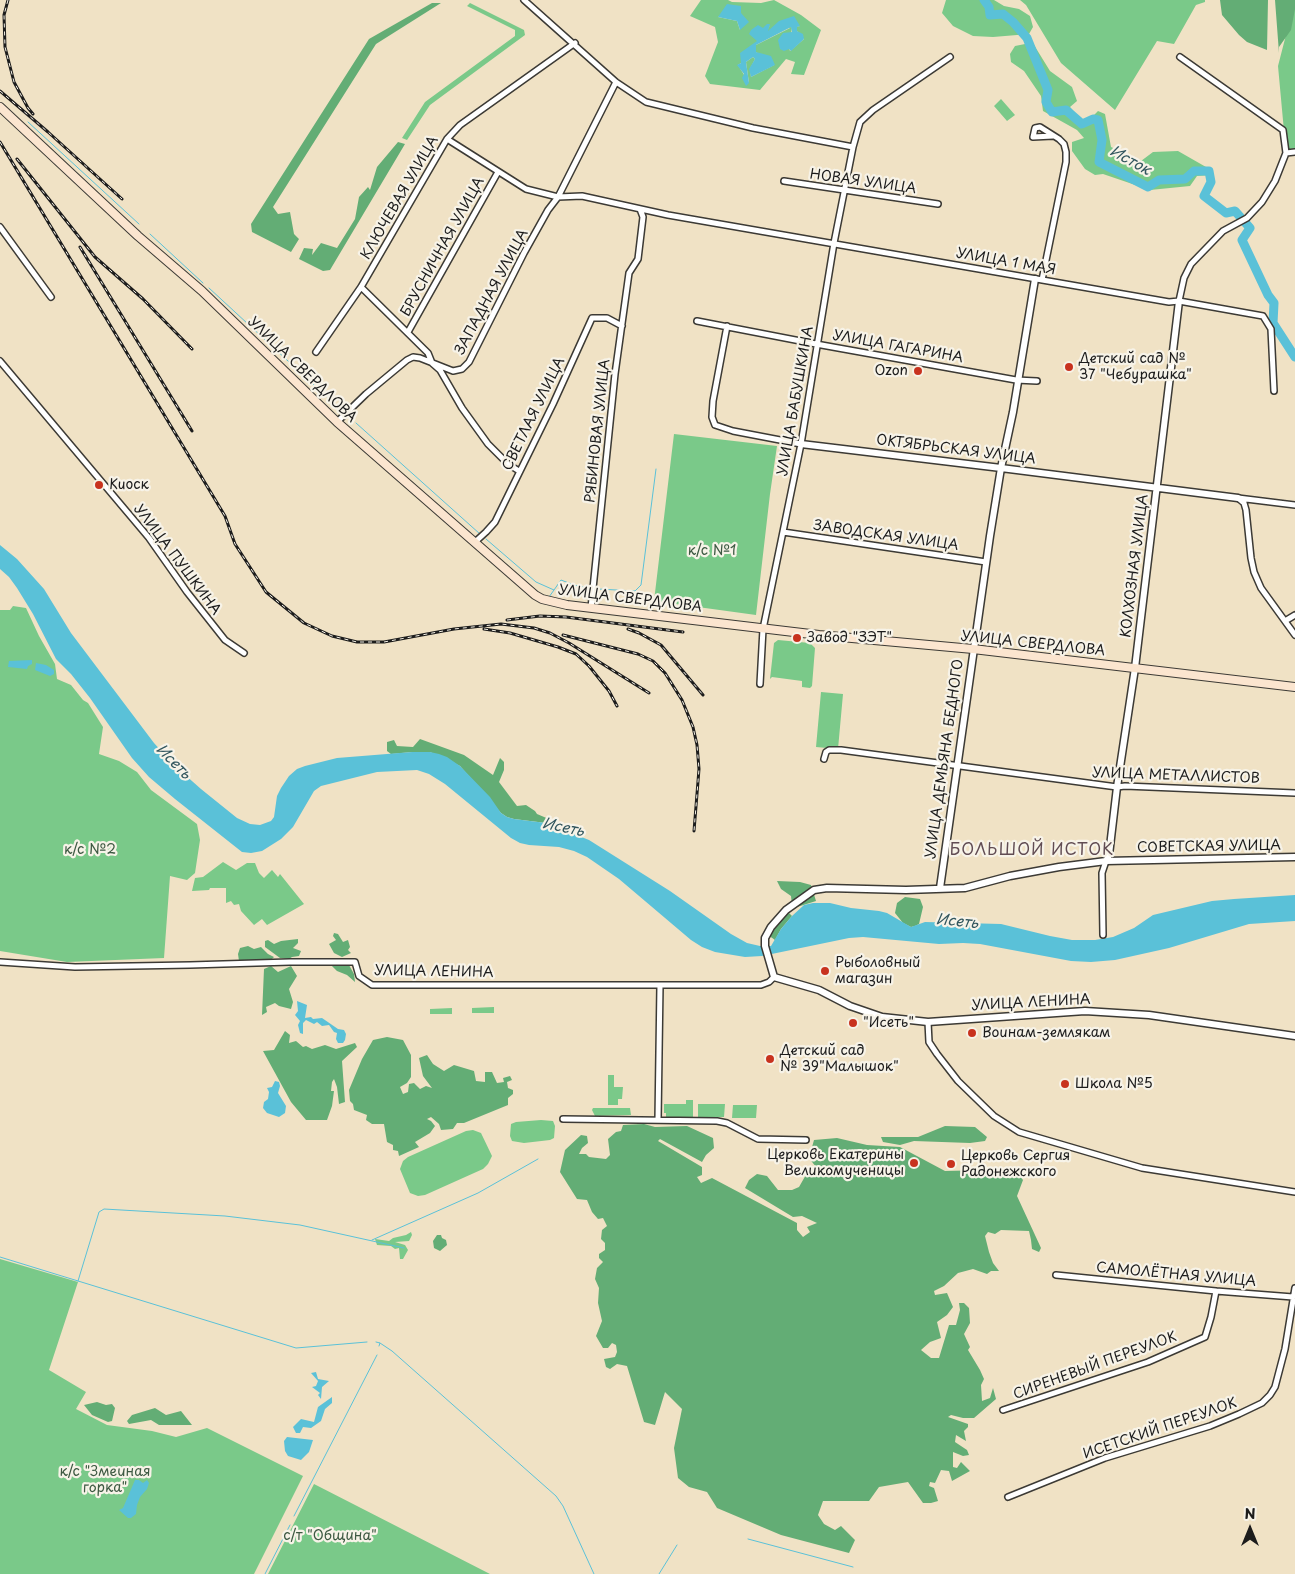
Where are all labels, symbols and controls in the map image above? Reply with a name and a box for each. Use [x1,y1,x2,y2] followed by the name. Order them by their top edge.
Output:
[358,133,442,263] street label: КЛЮЧЕВАЯ УЛИЦА
[1106,142,1154,180] water label: Исток
[809,166,917,198] street label: НОВАЯ УЛИЦА
[398,175,488,319] street label: БРУСНИЧНАЯ УЛИЦА
[452,226,532,358] street label: ЗАПАДНАЯ УЛИЦА
[955,245,1057,279] street label: УЛИЦА 1 МАЯ
[244,314,360,426] street label: УЛИЦА СВЕРДЛОВА
[775,325,817,477] street label: УЛИЦА БАБУШКИНА
[832,327,964,367] street label: УЛИЦА ГАГАРИНА
[1079,351,1192,384] place label: Детский сад № 37 "Чебурашка"
[499,355,569,473] street label: СВЕТЛАЯ УЛИЦА
[582,358,614,504] street label: РЯБИНОВАЯ УЛИЦА
[1063,361,1075,373] marker: Детский сад № 37 "Чебурашка"
[875,363,908,379] place label: Ozon
[912,365,924,377] marker: Ozon
[875,432,1037,468] street label: ОКТЯБРЬСКАЯ УЛИЦА
[109,477,149,493] place label: Киоск
[93,479,105,491] marker: Киоск
[1118,493,1152,639] street label: КОЛХОЗНАЯ УЛИЦА
[130,501,224,619] street label: УЛИЦА ПУШКИНА
[812,518,960,554] street label: ЗАВОДСКАЯ УЛИЦА
[688,543,736,559] park label: к/с №1
[557,582,703,616] street label: УЛИЦА СВЕРДЛОВА
[960,628,1106,660] street label: УЛИЦА СВЕРДЛОВА
[807,630,892,646] place label: Завод "ЗЭТ"
[791,632,803,644] marker: Завод "ЗЭТ"
[923,658,967,860] street label: УЛИЦА ДЕМЬЯНА БЕДНОГО
[152,741,194,783] water label: Исеть
[1092,765,1260,787] street label: УЛИЦА МЕТАЛЛИСТОВ
[540,815,586,841] water label: Исеть
[1137,837,1281,857] street label: СОВЕТСКАЯ УЛИЦА
[949,841,1115,861] district label: БОЛЬШОЙ ИСТОК
[64,842,116,858] park label: к/с №2
[935,911,979,933] water label: Исеть
[835,955,921,988] place label: Рыболовный магазин
[374,963,494,981] street label: УЛИЦА ЛЕНИНА
[819,965,831,977] marker: Рыболовный магазин
[971,991,1091,1015] street label: УЛИЦА ЛЕНИНА
[863,1015,914,1031] place label: "Исеть"
[847,1017,859,1029] marker: "Исеть"
[982,1025,1111,1041] place label: Воинам-землякам
[966,1027,978,1039] marker: Воинам-землякам
[780,1043,899,1076] place label: Детский сад № 39"Малышок"
[764,1053,776,1065] marker: Детский сад № 39"Малышок"
[1075,1076,1153,1092] place label: Школа №5
[1059,1078,1071,1090] marker: Школа №5
[767,1147,904,1180] place label: Церковь Екатерины Великомученицы
[961,1148,1070,1180] place label: Церковь Сергия Радонежского
[908,1157,920,1169] marker: Церковь Екатерины Великомученицы
[945,1158,957,1170] marker: Церковь Сергия Радонежского
[1095,1260,1257,1290] street label: САМОЛЁТНАЯ УЛИЦА
[1011,1329,1179,1403] street label: СИРЕНЕВЫЙ ПЕРЕУЛОК
[1081,1395,1239,1463] street label: ИСЕТСКИЙ ПЕРЕУЛОК
[59,1464,151,1496] park label: к/с "Змеиная горка"
[1244,1503,1256,1524] text: N
[1225,1504,1275,1554] north arrow
[283,1528,377,1544] park label: с/т "Община"

